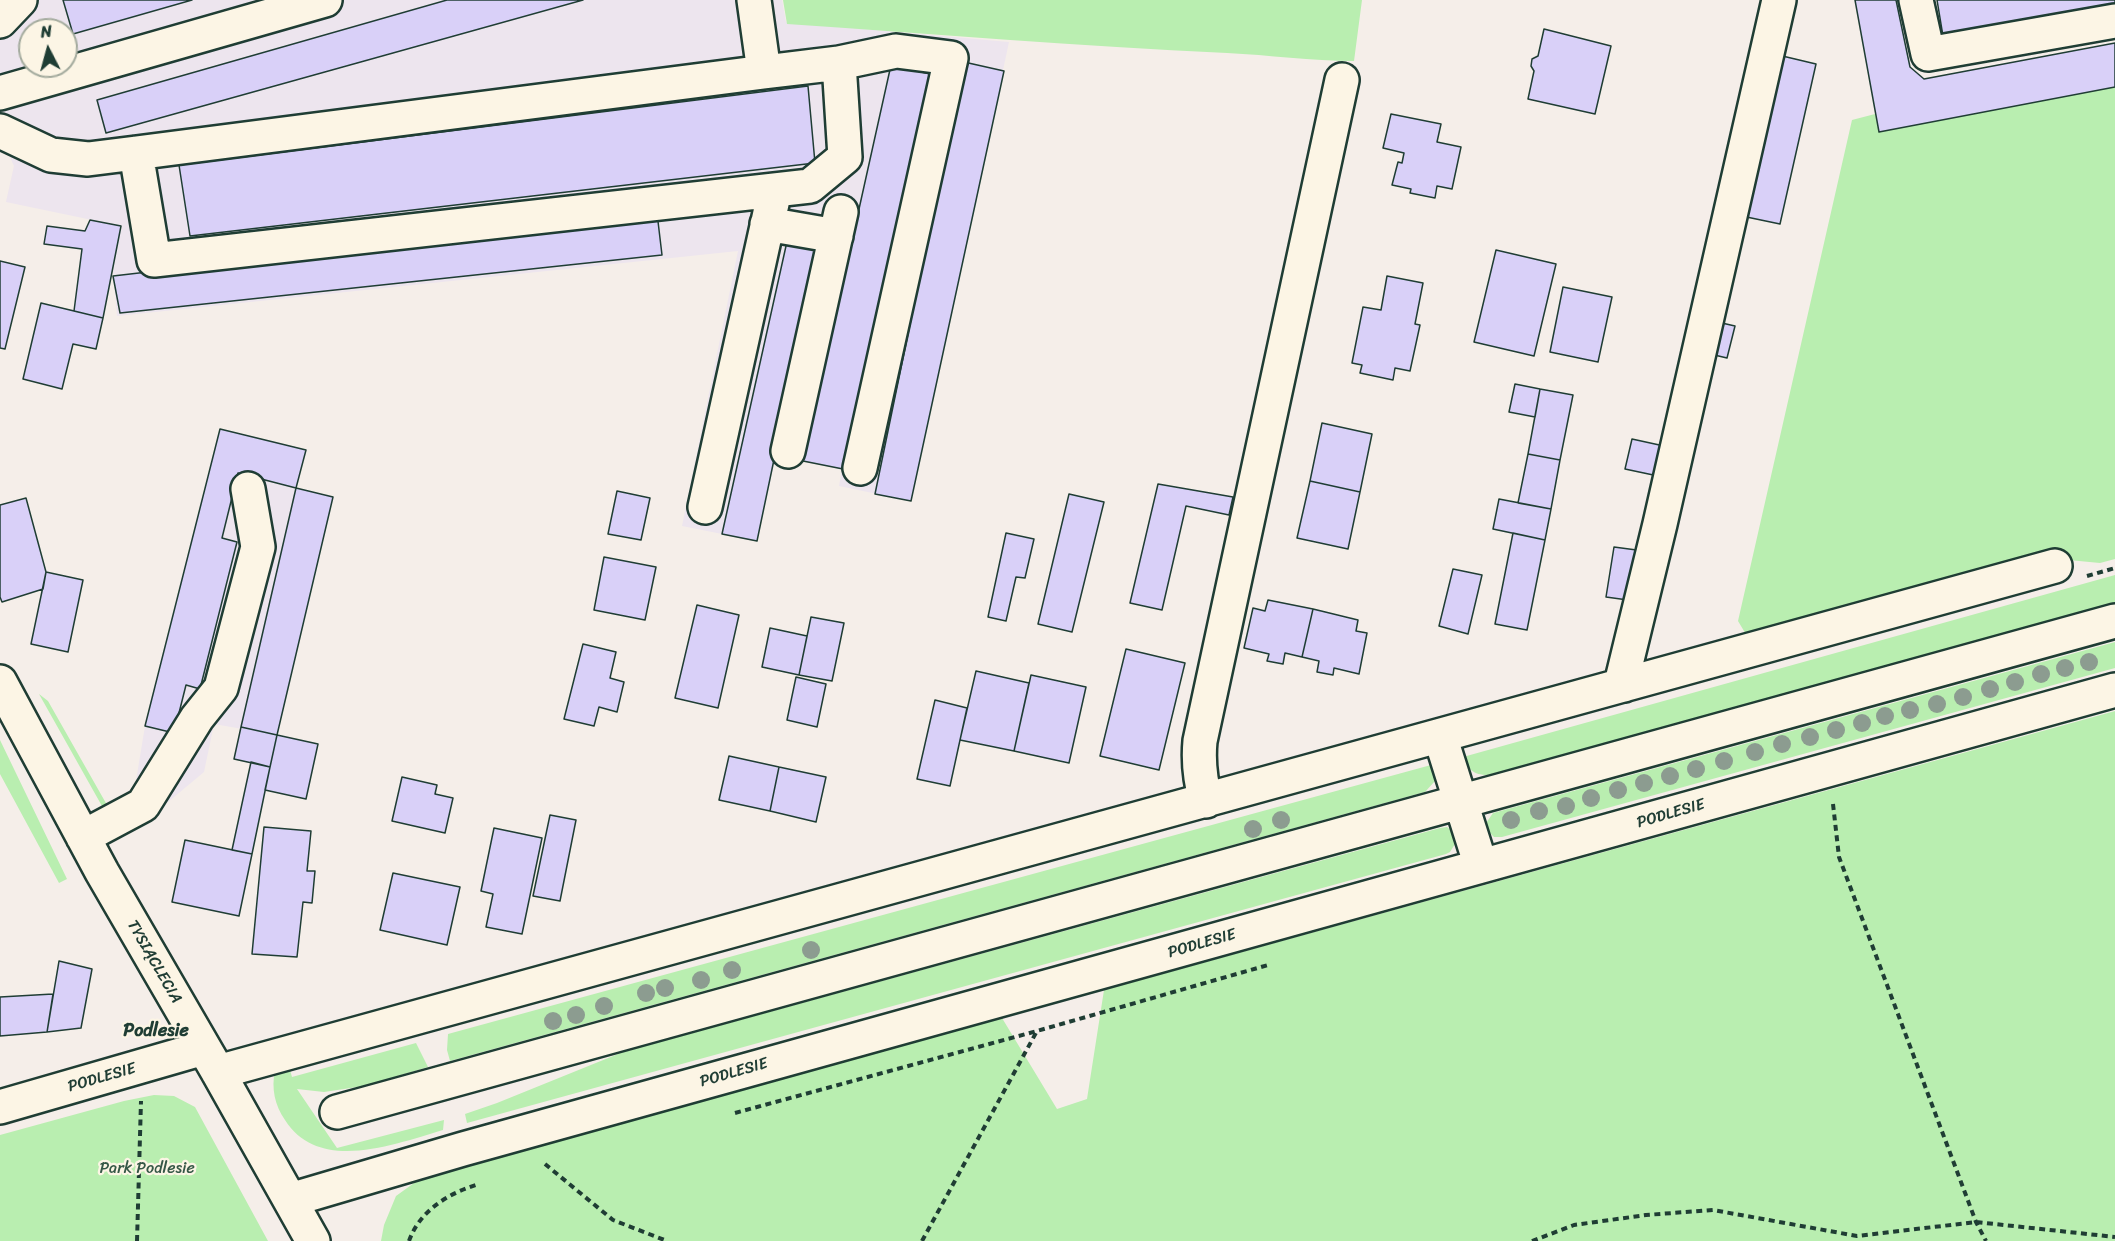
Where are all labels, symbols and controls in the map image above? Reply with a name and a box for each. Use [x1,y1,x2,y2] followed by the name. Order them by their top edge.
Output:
[39,17,53,47] text: N
[18,18,78,78] north arrow
[1635,795,1707,833] street label: PODLESIE
[122,917,186,1007] street label: TYSIĄCLECIA
[1166,925,1238,963] street label: PODLESIE
[123,1020,189,1042] district label: Podlesie
[698,1054,770,1092] street label: PODLESIE
[66,1059,138,1097] street label: PODLESIE
[99,1159,195,1179] park label: Park Podlesie

